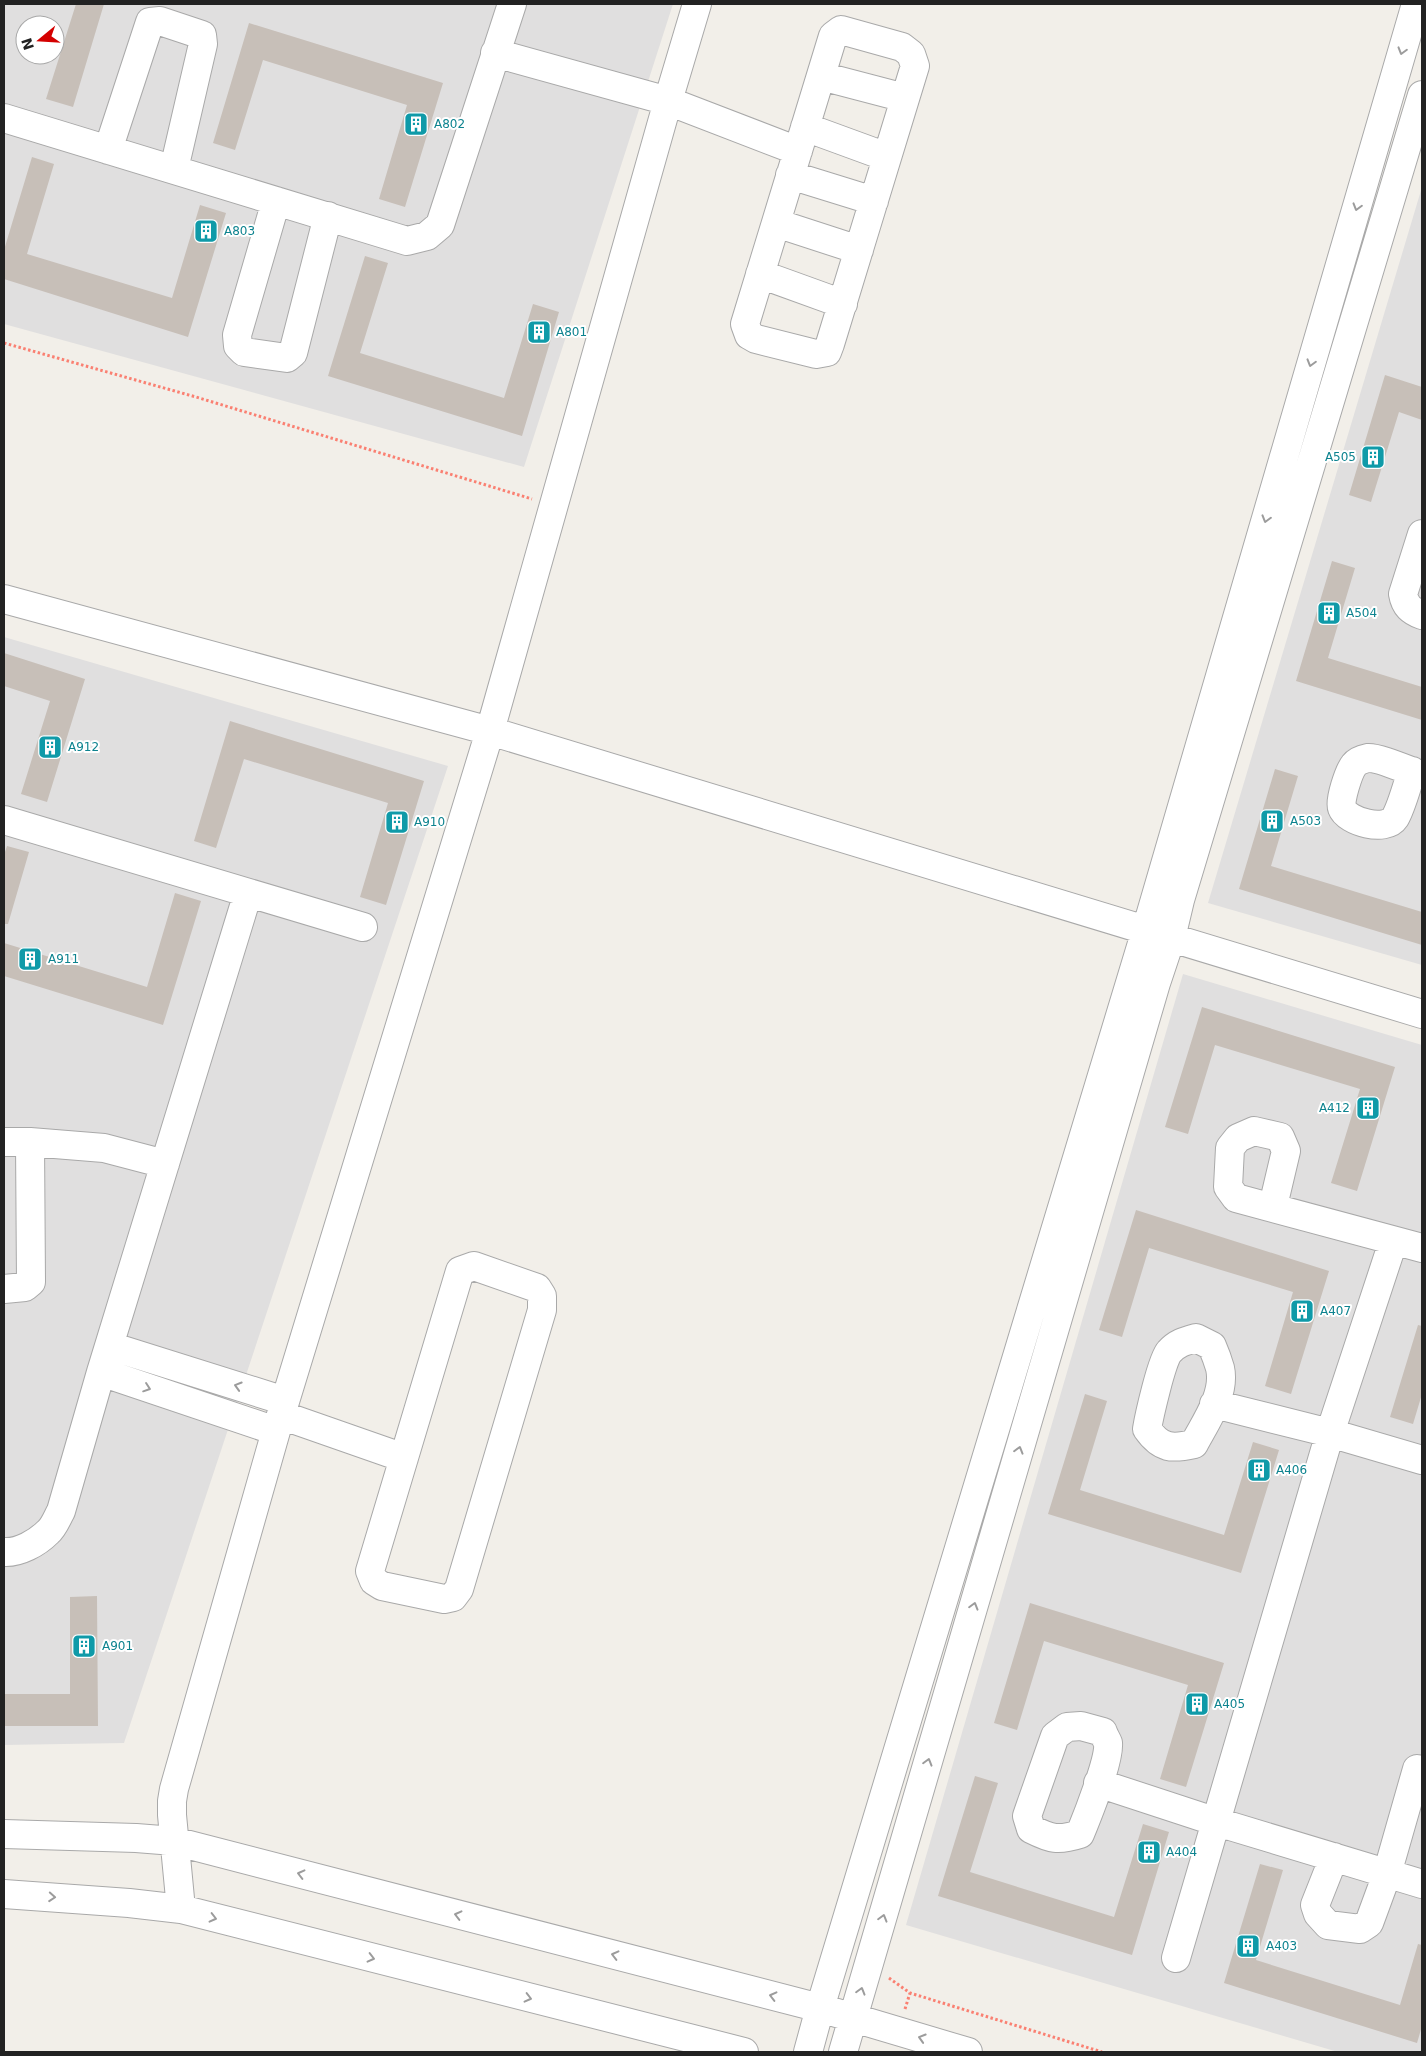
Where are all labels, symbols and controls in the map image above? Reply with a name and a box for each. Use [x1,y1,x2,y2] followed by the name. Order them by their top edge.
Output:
[15,15,65,65] north arrow
[18,36,37,52] text: N
[1397,46,1408,55] one-way arrow
[403,111,429,137] building icon: A802
[434,117,465,131] place label: A802
[1352,202,1362,210] one-way arrow
[193,218,219,244] building icon: A803
[224,224,255,238] place label: A803
[526,319,552,345] building icon: A801
[556,325,587,339] place label: A801
[1307,358,1317,366] one-way arrow
[1360,444,1386,470] building icon: A505
[1325,450,1356,464] place label: A505
[1261,514,1271,522] one-way arrow
[1316,600,1342,626] building icon: A504
[1346,606,1377,620] place label: A504
[37,734,63,760] building icon: A912
[68,740,99,754] place label: A912
[1259,808,1285,834] building icon: A503
[384,809,410,835] building icon: A910
[1290,814,1321,828] place label: A503
[414,815,445,829] place label: A910
[17,946,43,972] building icon: A911
[48,952,79,966] place label: A911
[1355,1095,1381,1121] building icon: A412
[1319,1101,1350,1115] place label: A412
[1289,1298,1315,1324] building icon: A407
[1320,1304,1351,1318] place label: A407
[143,1382,151,1392] one-way arrow
[235,1382,243,1392] one-way arrow
[1014,1446,1024,1454] one-way arrow
[1246,1457,1272,1483] building icon: A406
[1276,1463,1307,1477] place label: A406
[968,1602,978,1610] one-way arrow
[71,1633,97,1659] building icon: A901
[102,1639,133,1653] place label: A901
[1184,1691,1210,1717] building icon: A405
[1214,1697,1245,1711] place label: A405
[923,1758,933,1766] one-way arrow
[1136,1839,1162,1865] building icon: A404
[1166,1845,1197,1859] place label: A404
[296,1869,305,1880] one-way arrow
[49,1892,57,1903] one-way arrow
[454,1910,463,1921] one-way arrow
[209,1912,218,1923] one-way arrow
[877,1914,887,1922] one-way arrow
[1235,1933,1261,1959] building icon: A403
[1266,1939,1297,1953] place label: A403
[612,1951,620,1961] one-way arrow
[366,1952,374,1962] one-way arrow
[856,1987,866,1996] one-way arrow
[768,1991,777,2002] one-way arrow
[524,1992,532,2002] one-way arrow
[918,2034,926,2044] one-way arrow

